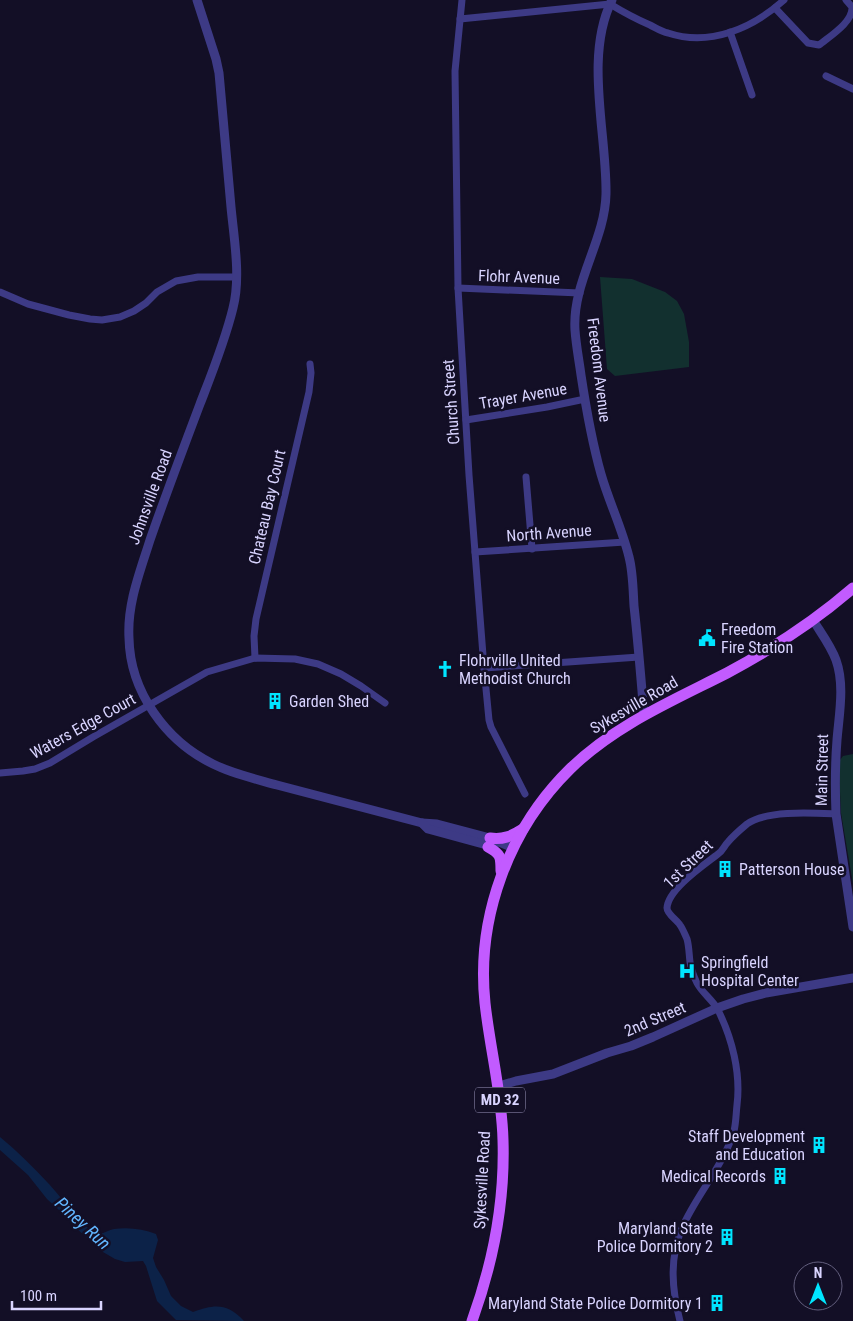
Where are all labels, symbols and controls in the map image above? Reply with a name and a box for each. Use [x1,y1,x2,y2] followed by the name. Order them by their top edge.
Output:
[478,266,560,288] street label: Flohr Avenue
[583,317,615,423] street label: Freedom Avenue
[439,358,463,445] street label: Church Street
[478,379,568,413] street label: Trayer Avenue
[124,447,176,547] street label: Johnsville Road
[245,447,290,566] street label: Chateau Bay Court
[506,521,592,545] street label: North Avenue
[721,620,793,657] place label: Freedom Fire Station
[697,628,717,648] public building icon: Freedom Fire Station
[459,651,571,688] place label: Flohrville United Methodist Church
[435,659,455,679] church icon: Flohrville United Methodist Church
[587,672,681,738] street label: Sykesville Road
[27,689,139,763] street label: Waters Edge Court
[265,691,285,711] building icon: Garden Shed
[289,692,369,711] place label: Garden Shed
[812,733,832,806] street label: Main Street
[659,836,717,892] street label: 1st Street
[715,859,735,879] building icon: Patterson House
[739,860,845,879] place label: Patterson House
[701,953,799,990] place label: Springfield Hospital Center
[677,961,697,981] hospital icon: Springfield Hospital Center
[621,998,689,1040] street label: 2nd Street
[475,1088,525,1112] road number: MD 32
[688,1127,805,1164] place label: Staff Development and Education
[470,1131,494,1229] street label: Sykesville Road
[809,1135,829,1155] building icon: Staff Development and Education
[770,1166,790,1186] building icon: Medical Records
[661,1167,766,1186] place label: Medical Records
[51,1192,115,1254] water label: Piney Run
[597,1219,713,1256] place label: Maryland State Police Dormitory 2
[717,1227,737,1247] building icon: Maryland State Police Dormitory 2
[793,1261,843,1311] north arrow
[814,1265,822,1281] text: N
[12,1278,101,1310] scale bar
[20,1287,57,1305] text: 100 m
[707,1293,727,1313] building icon: Maryland State Police Dormitory 1
[488,1294,703,1313] place label: Maryland State Police Dormitory 1

